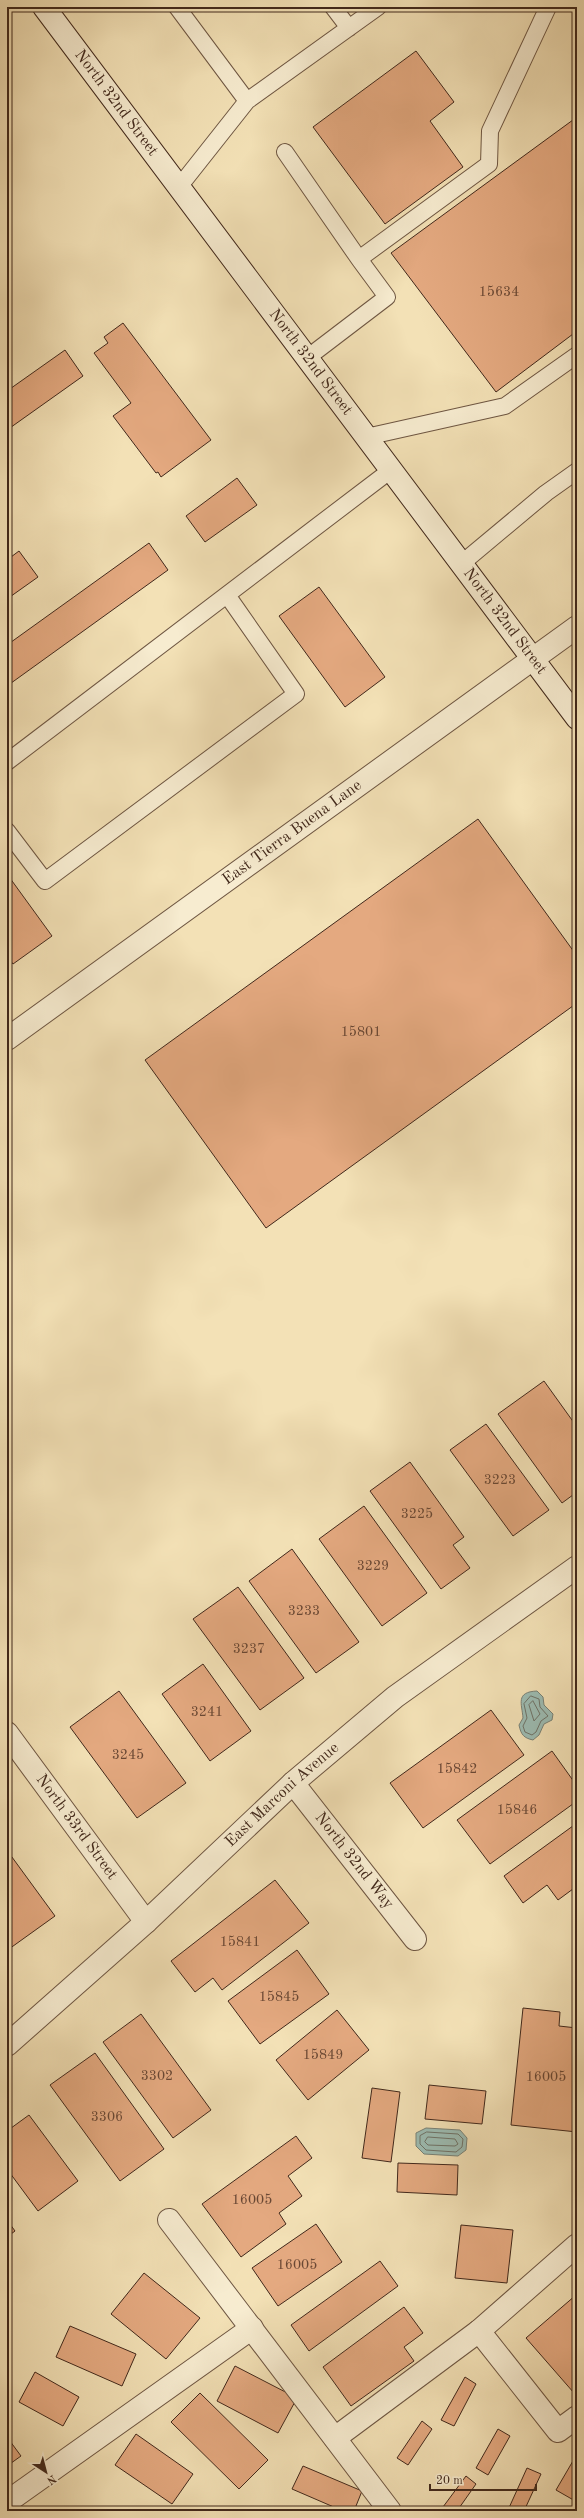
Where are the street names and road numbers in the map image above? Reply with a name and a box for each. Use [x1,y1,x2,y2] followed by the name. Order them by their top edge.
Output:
[71,47,161,159] street label: North 32nd Street
[265,306,355,419] street label: North 32nd Street
[460,565,550,678] street label: North 32nd Street
[220,777,365,888] street label: East Tierra Buena Lane
[222,1740,342,1850] street label: East Marconi Avenue
[33,1772,120,1883] street label: North 33rd Street
[311,1810,397,1913] street label: North 32nd Way

